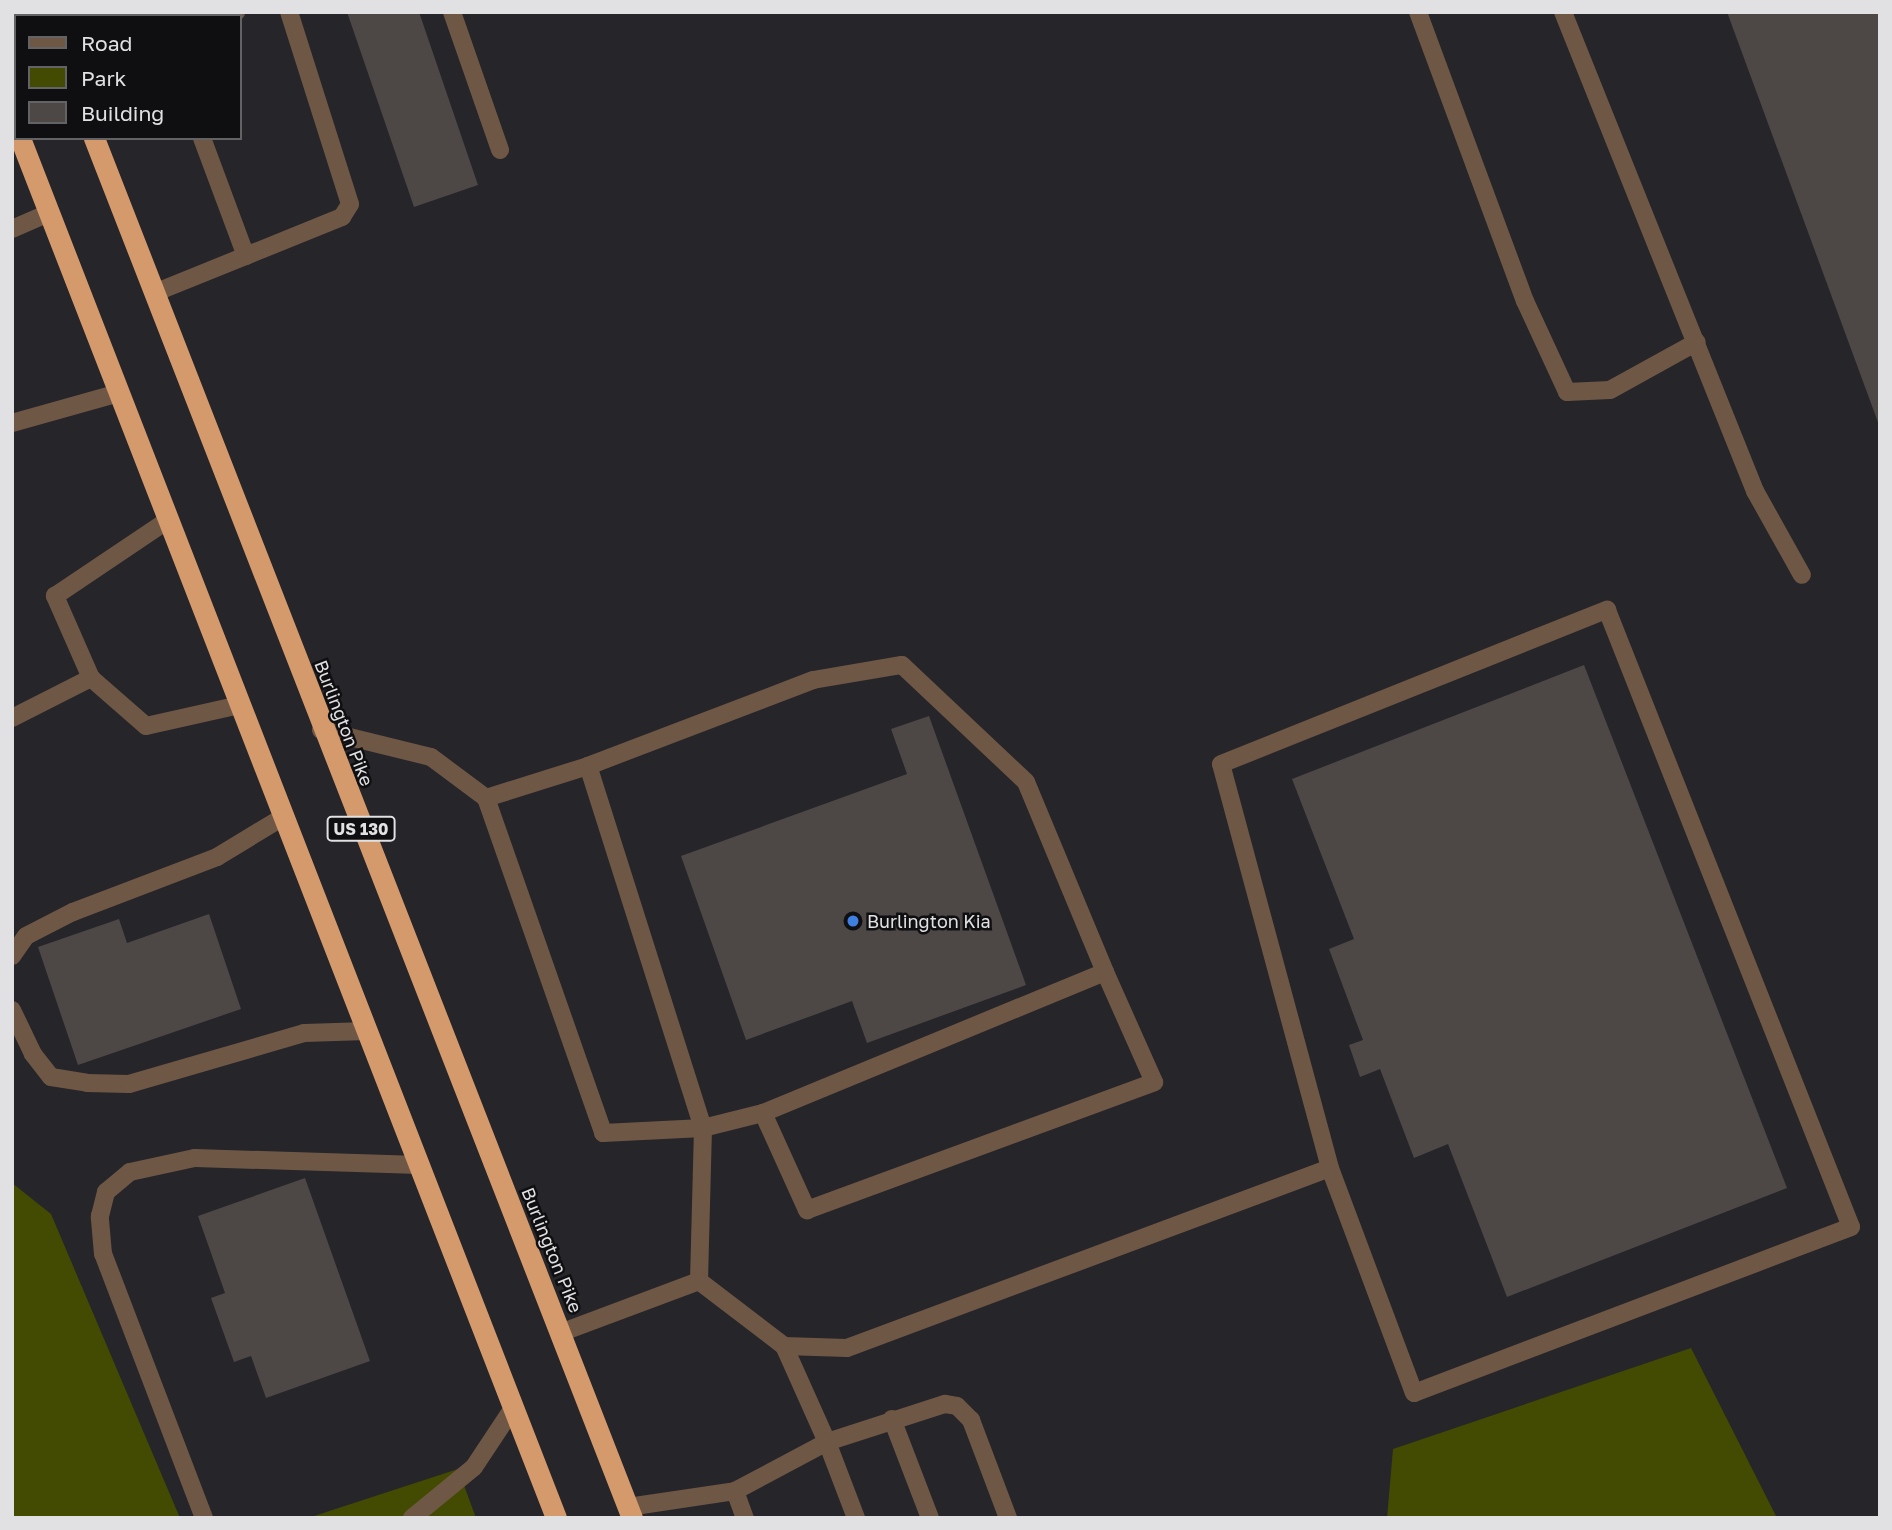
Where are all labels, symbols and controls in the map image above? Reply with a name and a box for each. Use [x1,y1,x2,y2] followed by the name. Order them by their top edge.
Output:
[14,14,242,140] legend
[81,30,132,56] text: Road
[81,65,126,91] text: Park
[81,100,164,126] text: Building
[310,657,378,789] street label: Burlington Pike
[326,816,396,842] road number: US 130
[867,910,991,932] place label: Burlington Kia
[845,913,861,929] marker: Burlington Kia
[517,1184,587,1316] street label: Burlington Pike

